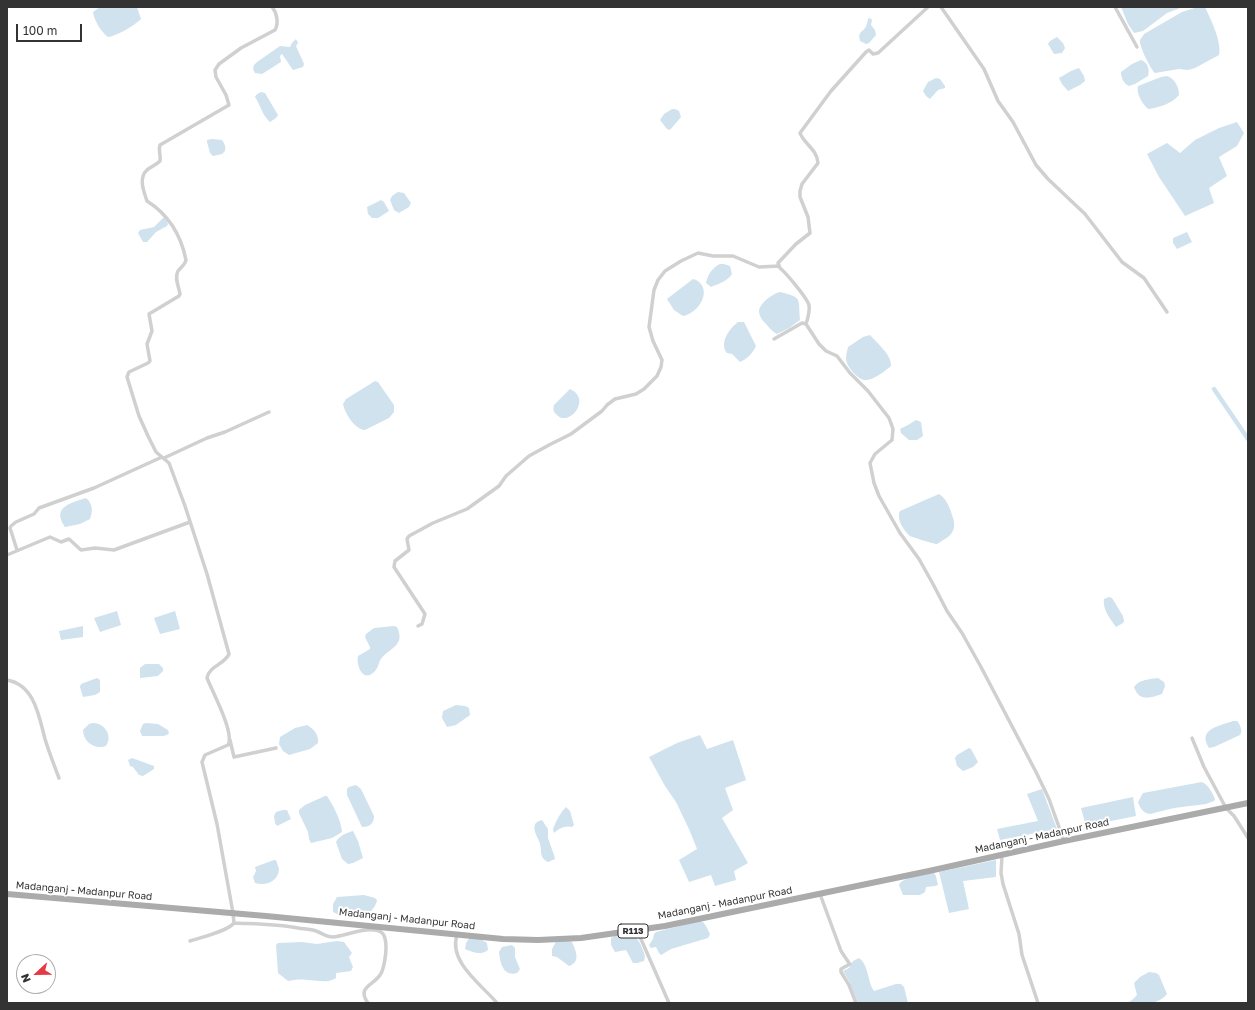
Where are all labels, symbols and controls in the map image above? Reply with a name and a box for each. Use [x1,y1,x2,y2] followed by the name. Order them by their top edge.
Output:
[18,16,84,42] scale bar
[23,23,57,38] text: 100 m
[974,816,1110,856] street label: Madanganj - Madanpur Road
[15,879,153,903] street label: Madanganj - Madanpur Road
[657,884,793,922] street label: Madanganj - Madanpur Road
[338,906,476,932] street label: Madanganj - Madanpur Road
[618,924,648,938] road number: R113
[16,954,56,994] north arrow
[18,972,33,985] text: N

